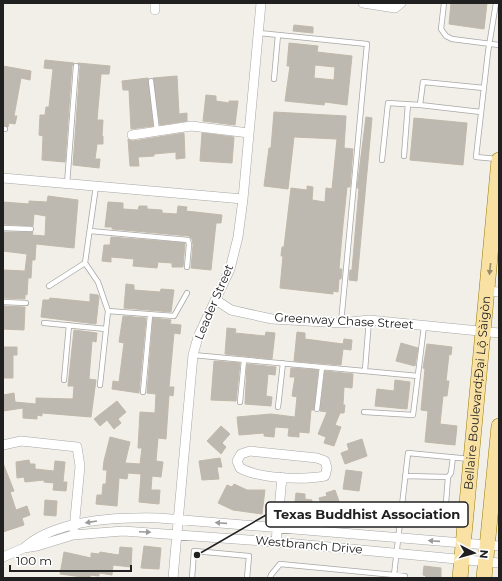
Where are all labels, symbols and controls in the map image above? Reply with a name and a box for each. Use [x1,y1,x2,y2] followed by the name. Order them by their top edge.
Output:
[191,262,236,342] street label: Leader Street
[486,263,493,275] one-way arrow
[460,295,493,490] street label: Bellaire Boulevard;Đại Lộ Sàigòn
[274,309,414,332] street label: Greenway Chase Street
[266,502,468,527] callout: Texas Buddhist Association
[274,506,460,522] text: Texas Buddhist Association
[85,519,97,525] one-way arrow
[215,519,227,526] one-way arrow
[139,528,151,535] one-way arrow
[255,532,363,557] street label: Westbranch Drive
[454,533,494,573] north arrow
[428,538,440,545] one-way arrow
[10,547,131,573] scale bar
[477,549,491,559] text: N
[16,553,52,568] text: 100 m

